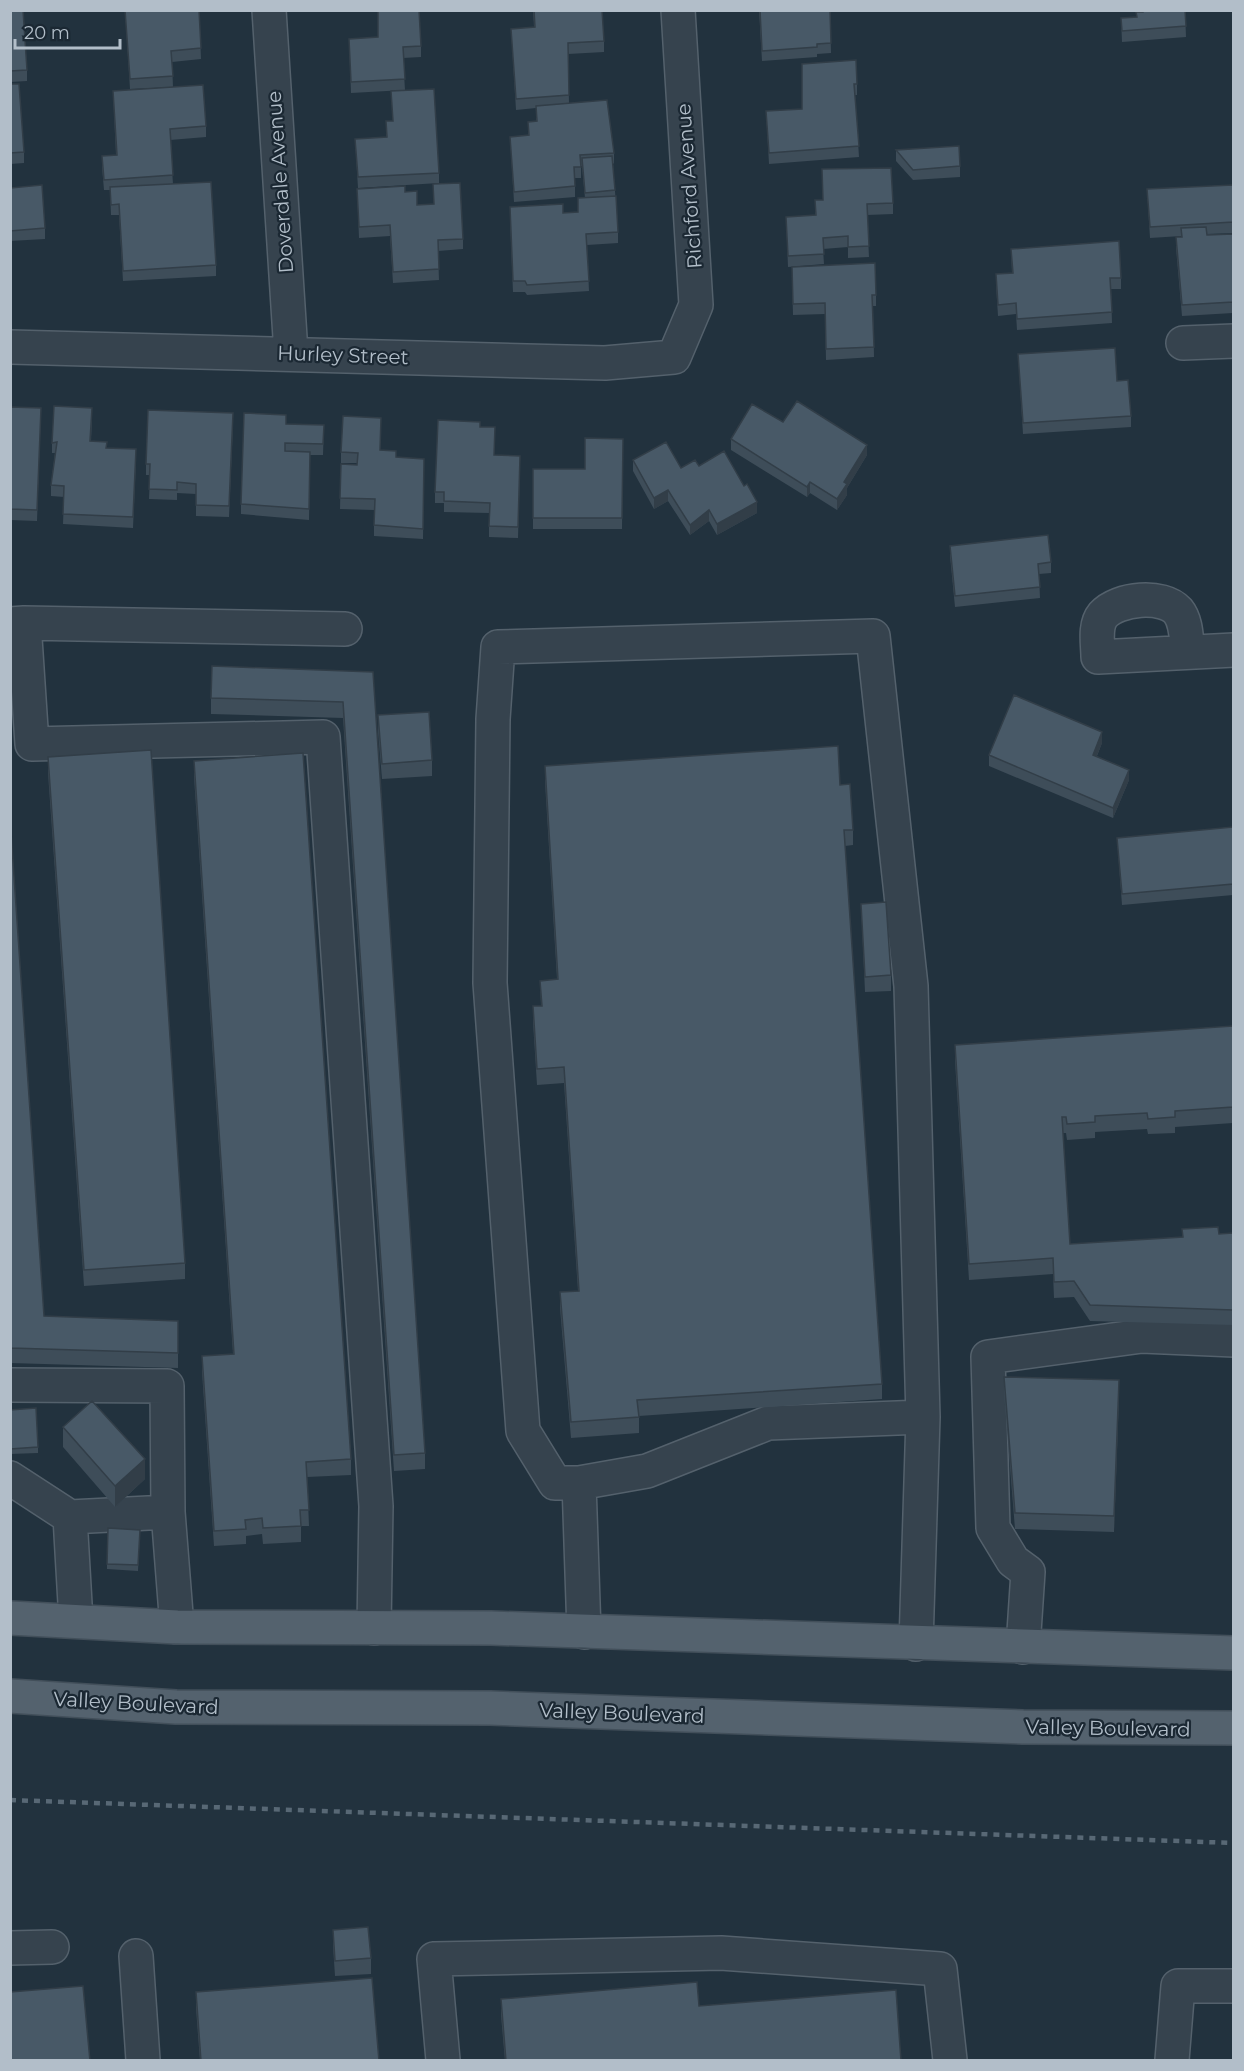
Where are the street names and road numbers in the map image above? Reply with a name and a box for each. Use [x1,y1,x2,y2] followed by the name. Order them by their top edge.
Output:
[262,90,298,274] street label: Doverdale Avenue
[671,103,707,269] street label: Richford Avenue
[277,341,409,369] street label: Hurley Street
[53,1687,219,1719] street label: Valley Boulevard
[539,1698,705,1728] street label: Valley Boulevard
[1025,1715,1191,1741] street label: Valley Boulevard

